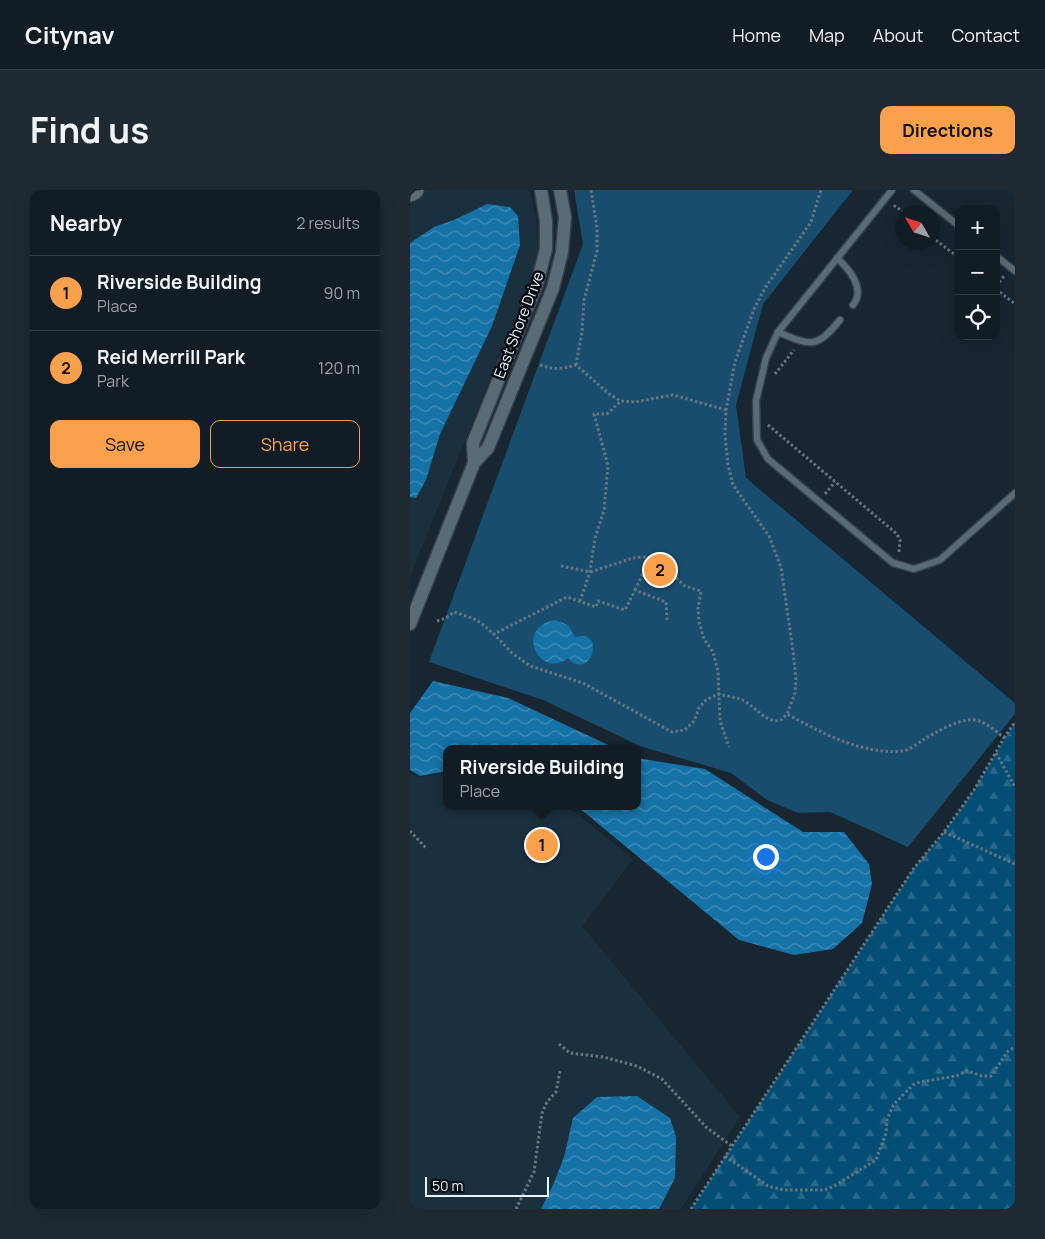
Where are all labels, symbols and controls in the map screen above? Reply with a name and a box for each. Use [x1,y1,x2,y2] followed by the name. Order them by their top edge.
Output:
[25,18,115,51] text: Citynav
[732,23,781,47] text: Home
[809,23,845,47] text: Map
[873,23,923,47] text: About
[951,23,1020,47] text: Contact
[30,106,149,154] text: Find us
[880,106,1015,154] button: Directions
[895,205,940,250] north arrow
[955,205,1000,340] map controls
[955,205,1000,250] button: +
[50,209,122,237] text: Nearby
[296,212,360,234] text: 2 results
[955,250,1000,295] button: −
[489,268,549,381] street label: East Shore Drive
[97,269,261,295] text: Riverside Building
[62,282,70,304] text: 1
[324,282,360,304] text: 90 m
[97,295,137,317] text: Place
[955,295,1000,340] button: locate
[97,344,245,370] text: Reid Merrill Park
[61,357,71,379] text: 2
[318,357,360,379] text: 120 m
[97,370,129,392] text: Park
[50,420,200,468] button: Save
[210,420,360,468] button: Share
[644,551,676,589] pin: 2
[443,745,641,810] popup
[460,754,624,780] text: Riverside Building
[460,780,500,802] text: Place
[526,826,558,864] pin: 1
[753,844,779,870] your location
[425,1174,549,1197] scale bar
[432,1176,463,1195] text: 50 m

